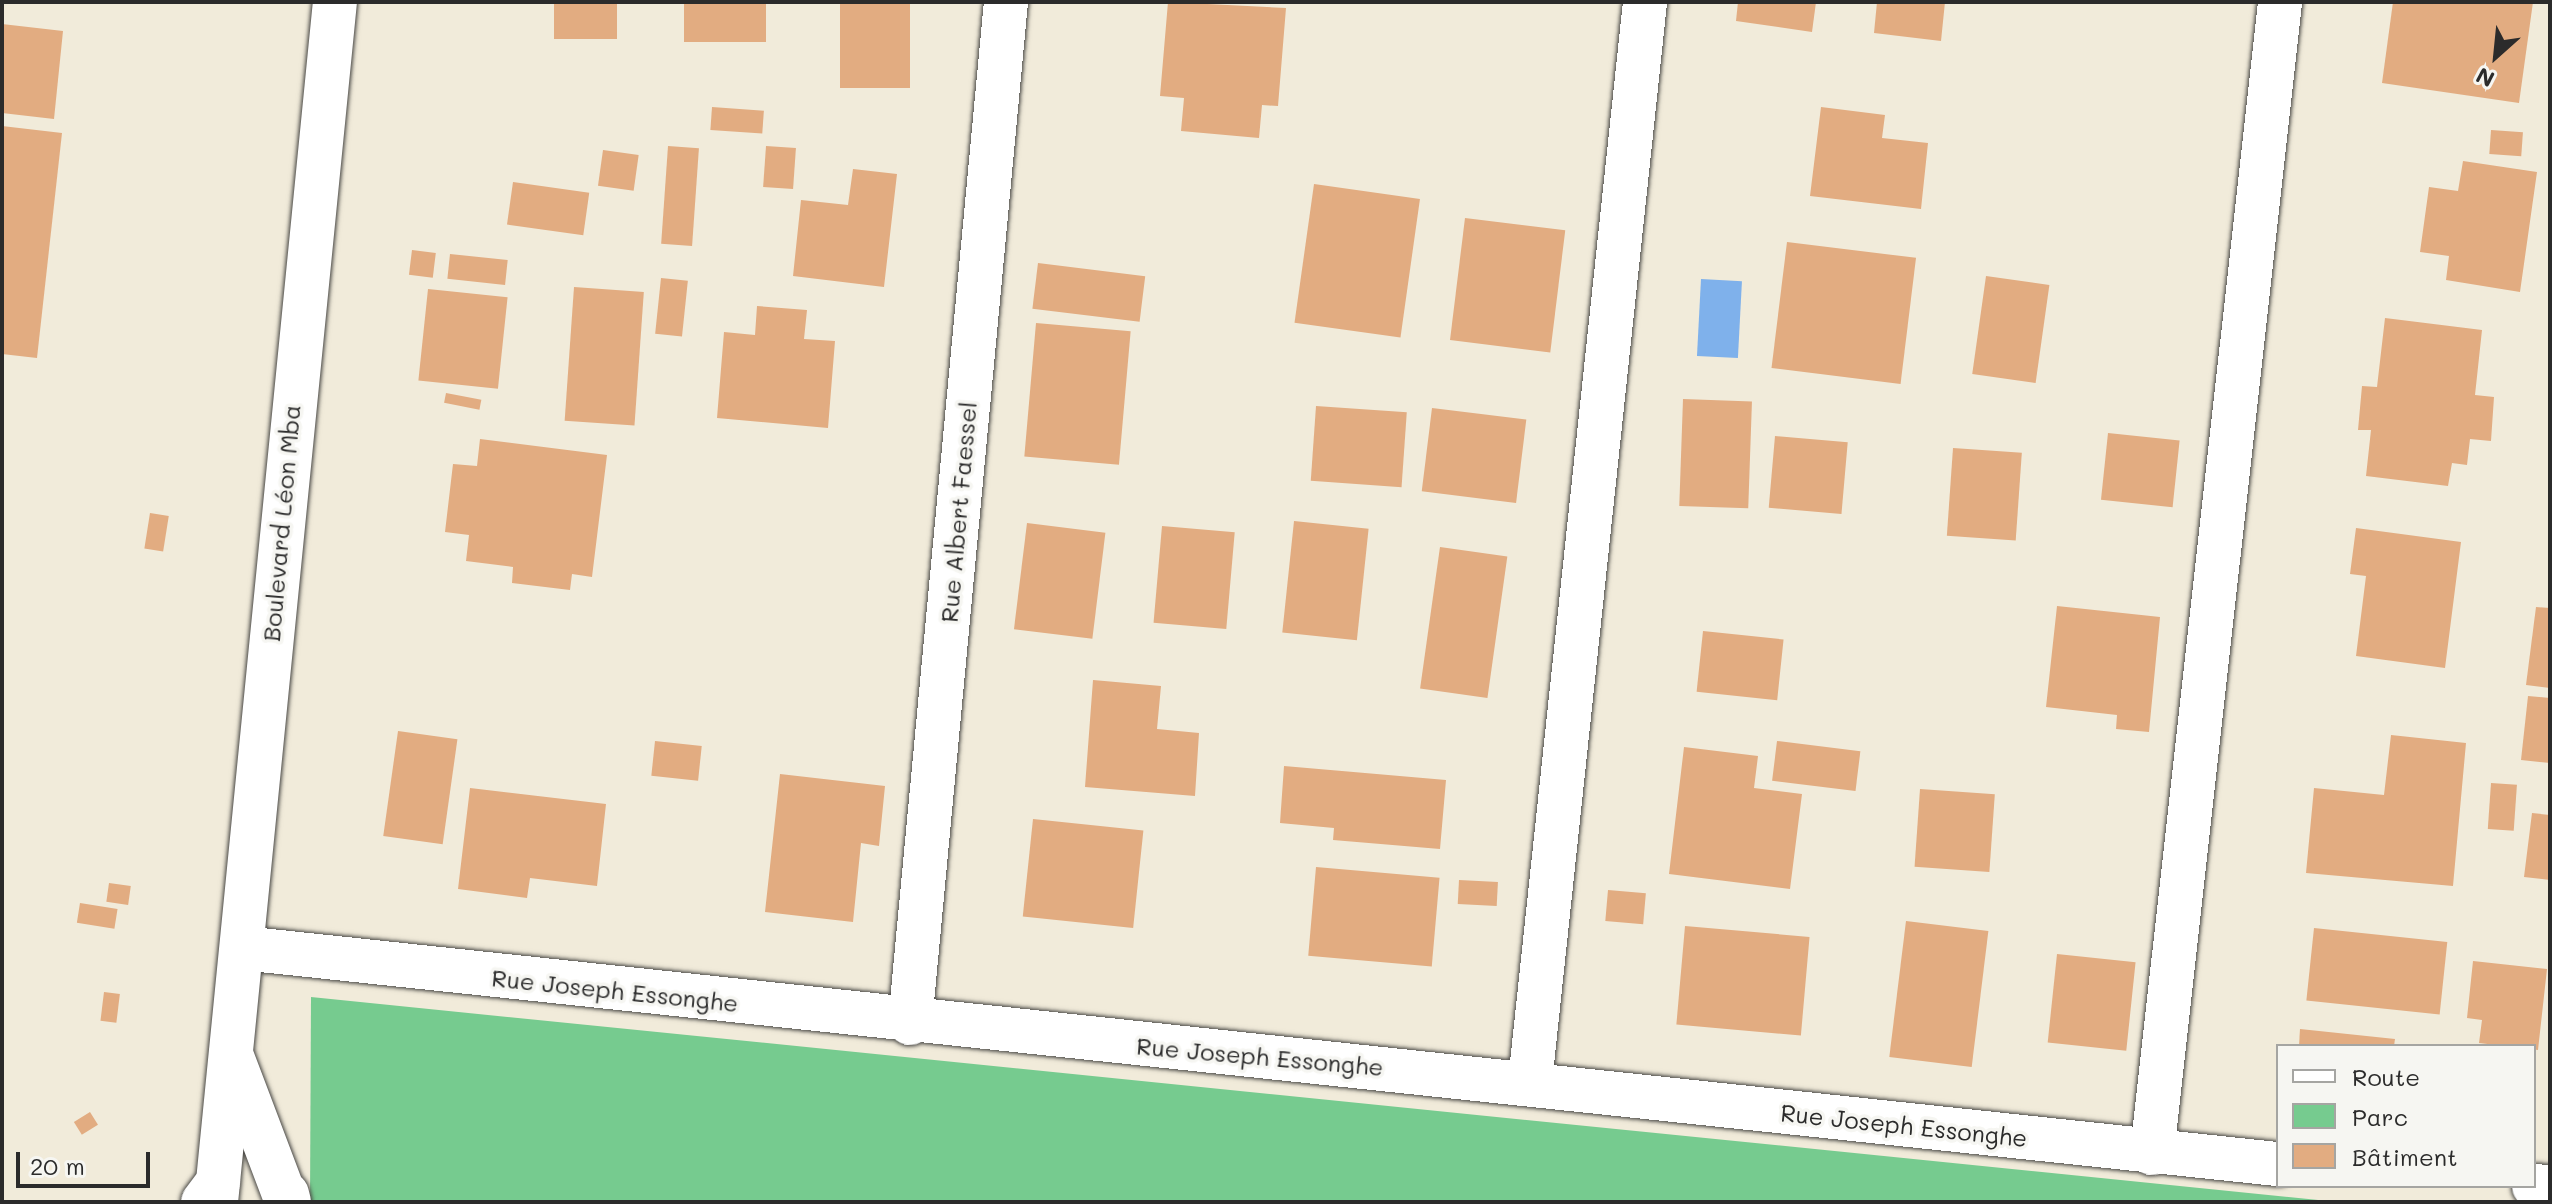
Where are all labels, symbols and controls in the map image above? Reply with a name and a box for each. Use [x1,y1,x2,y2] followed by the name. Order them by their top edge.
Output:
[2456,16,2536,96] north arrow
[2471,61,2499,95] text: N
[934,400,982,624] street label: Rue Albert Faessel
[256,403,306,643] street label: Boulevard Léon Mba
[490,963,740,1017] street label: Rue Joseph Essonghe
[1135,1031,1385,1081] street label: Rue Joseph Essonghe
[2276,1044,2536,1188] legend
[2352,1061,2420,1092] text: Route
[1779,1098,2029,1152] street label: Rue Joseph Essonghe
[2352,1101,2408,1132] text: Parc
[20,1136,154,1186] scale bar
[2352,1141,2458,1172] text: Bâtiment
[30,1150,85,1181] text: 20 m

